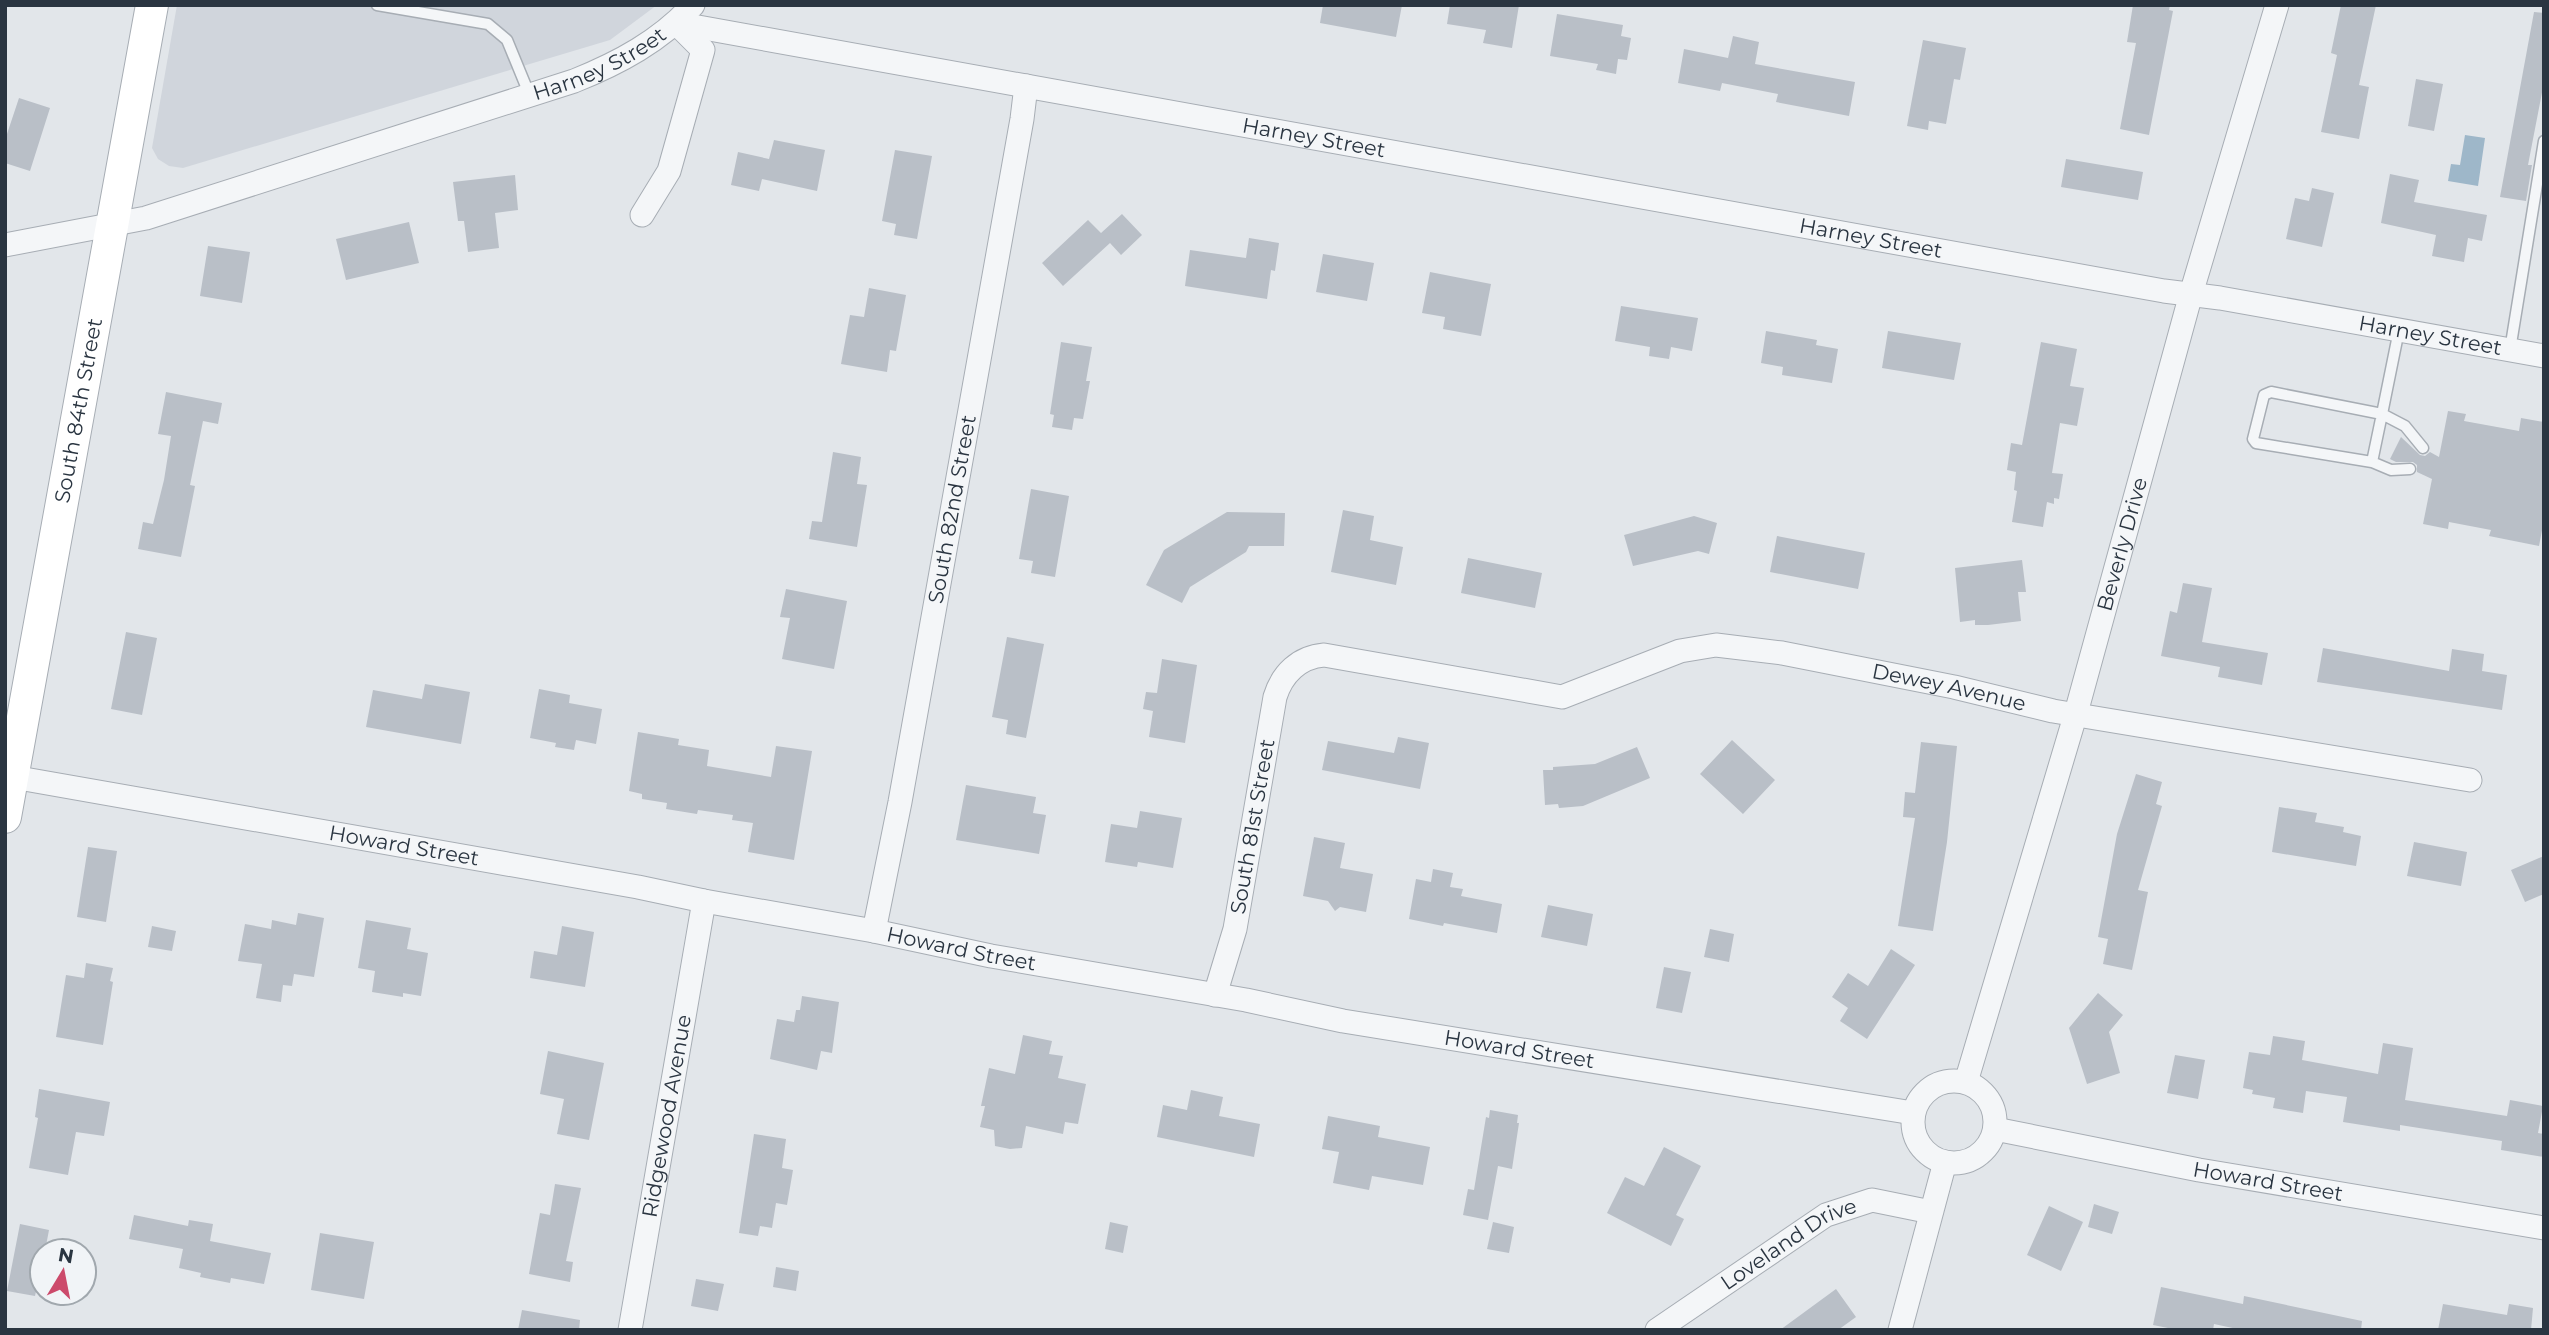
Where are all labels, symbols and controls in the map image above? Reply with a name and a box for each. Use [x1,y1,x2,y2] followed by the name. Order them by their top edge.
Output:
[530,22,671,105] street label: Harney Street
[1240,112,1387,163] street label: Harney Street
[1797,213,1944,263] street label: Harney Street
[2357,310,2504,360] street label: Harney Street
[49,316,107,505] street label: South 84th Street
[923,413,981,605] street label: South 82nd Street
[2092,474,2152,614] street label: Beverly Drive
[1870,658,2029,716] street label: Dewey Avenue
[1225,737,1280,916] street label: South 81st Street
[327,820,481,871] street label: Howard Street
[885,921,1038,976] street label: Howard Street
[637,1013,696,1219] street label: Ridgewood Avenue
[1443,1025,1596,1073] street label: Howard Street
[2191,1156,2345,1206] street label: Howard Street
[1716,1193,1860,1295] street label: Loveland Drive
[28,1237,98,1307] north arrow
[56,1243,75,1268] text: N

